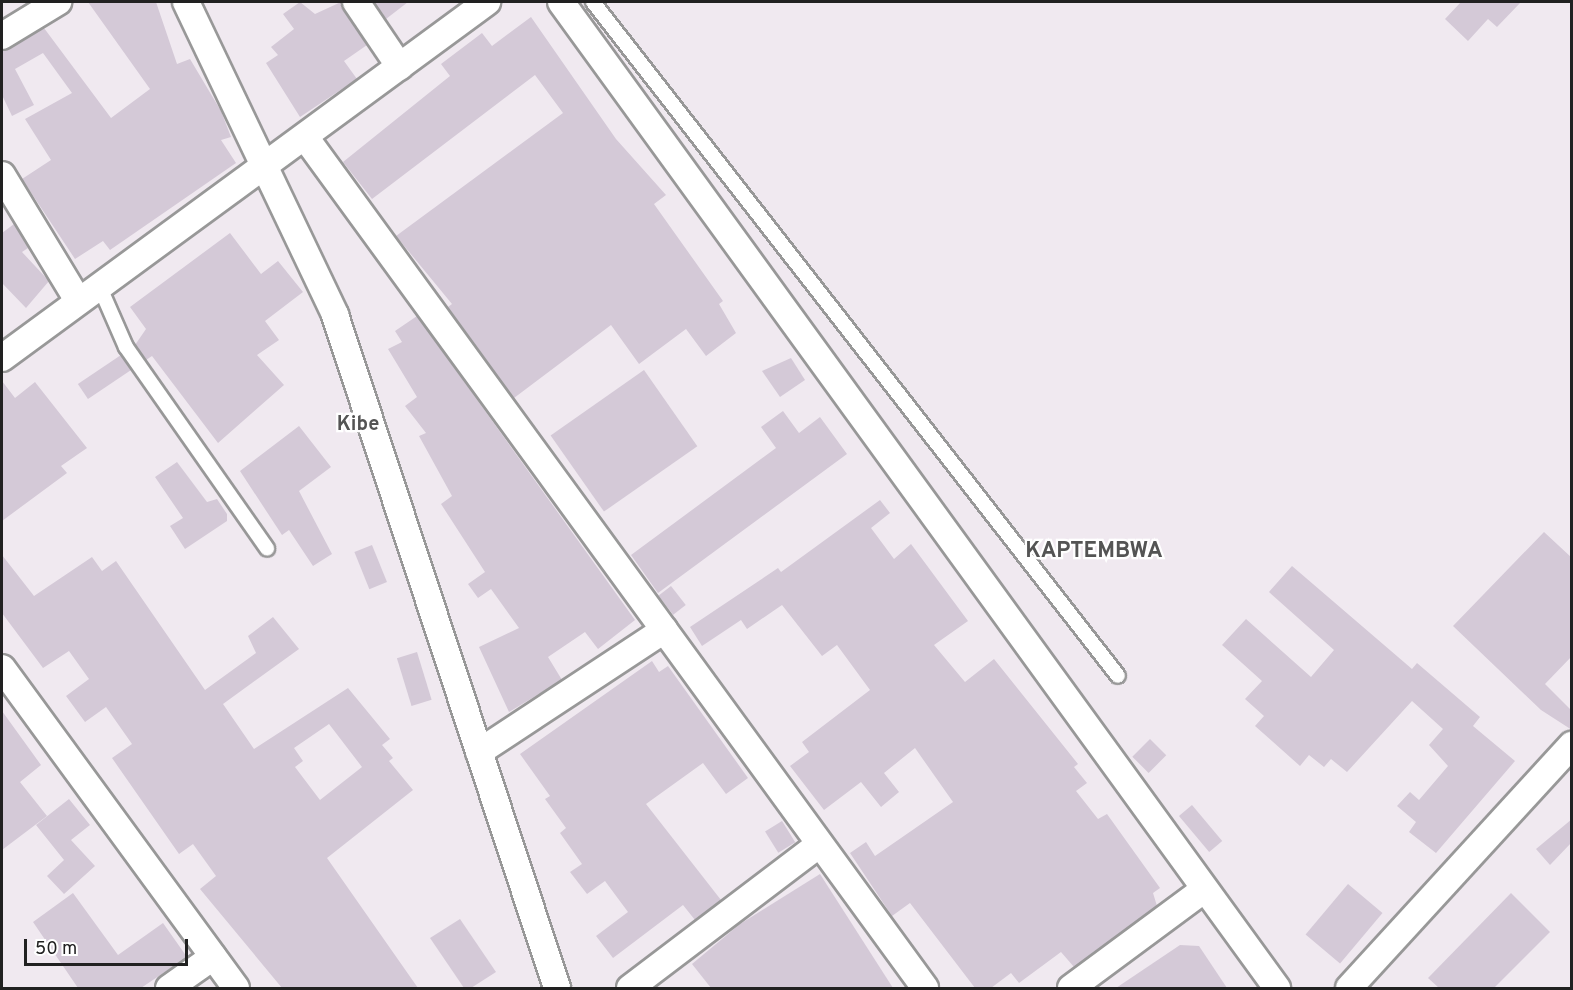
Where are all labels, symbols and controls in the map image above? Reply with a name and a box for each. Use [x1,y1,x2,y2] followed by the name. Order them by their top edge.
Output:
[337,413,379,437] district label: Kibe
[1025,539,1163,565] district label: KAPTEMBWA
[27,927,190,965] scale bar
[35,938,77,961] text: 50 m

